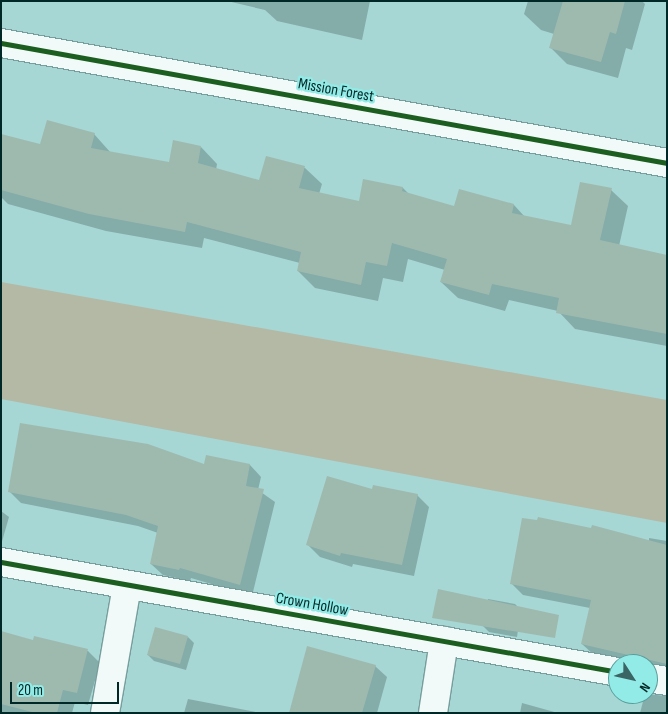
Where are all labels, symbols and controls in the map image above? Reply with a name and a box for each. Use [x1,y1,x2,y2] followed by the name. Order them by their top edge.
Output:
[297,75,375,107] street label: Mission Forest
[274,589,350,621] street label: Crown Hollow
[608,654,658,704] north arrow
[12,672,121,704] scale bar
[636,679,654,695] text: N
[18,681,43,700] text: 20 m

